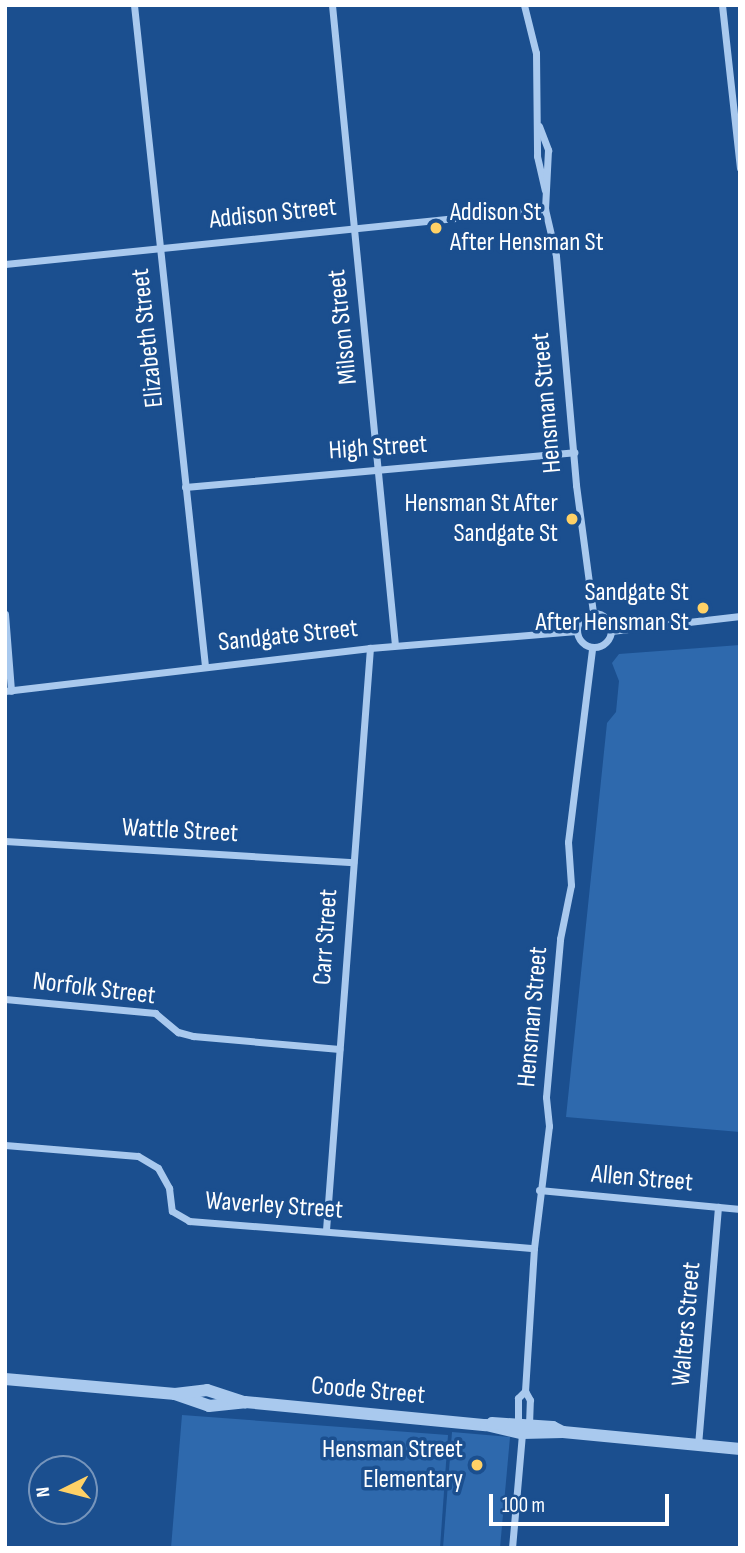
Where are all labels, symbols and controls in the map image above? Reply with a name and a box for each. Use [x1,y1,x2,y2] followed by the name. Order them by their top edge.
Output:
[208,192,338,236] street label: Addison Street
[450,197,604,258] place label: Addison St After Hensman St
[428,220,444,236] marker: Addison St After Hensman St
[125,267,171,409] street label: Elizabeth Street
[321,268,365,386] street label: Milson Street
[525,331,569,475] street label: Hensman Street
[328,429,428,467] street label: High Street
[404,488,558,550] place label: Hensman St After Sandgate St
[564,511,580,527] marker: Hensman St After Sandgate St
[535,577,689,638] place label: Sandgate St After Hensman St
[695,600,711,616] marker: Sandgate St After Hensman St
[217,613,359,659] street label: Sandgate Street
[121,812,239,850] street label: Wattle Street
[307,888,345,986] street label: Carr Street
[511,945,555,1089] street label: Hensman Street
[31,966,157,1012] street label: Norfolk Street
[590,1159,694,1199] street label: Allen Street
[204,1186,344,1226] street label: Waverley Street
[666,1261,708,1387] street label: Walters Street
[310,1370,426,1412] street label: Coode Street
[322,1434,463,1496] place label: Hensman Street Elementary
[28,1455,98,1525] north arrow
[469,1457,485,1473] marker: Hensman Street Elementary
[493,1480,673,1524] scale bar
[32,1486,56,1498] text: N
[502,1493,545,1518] text: 100 m

